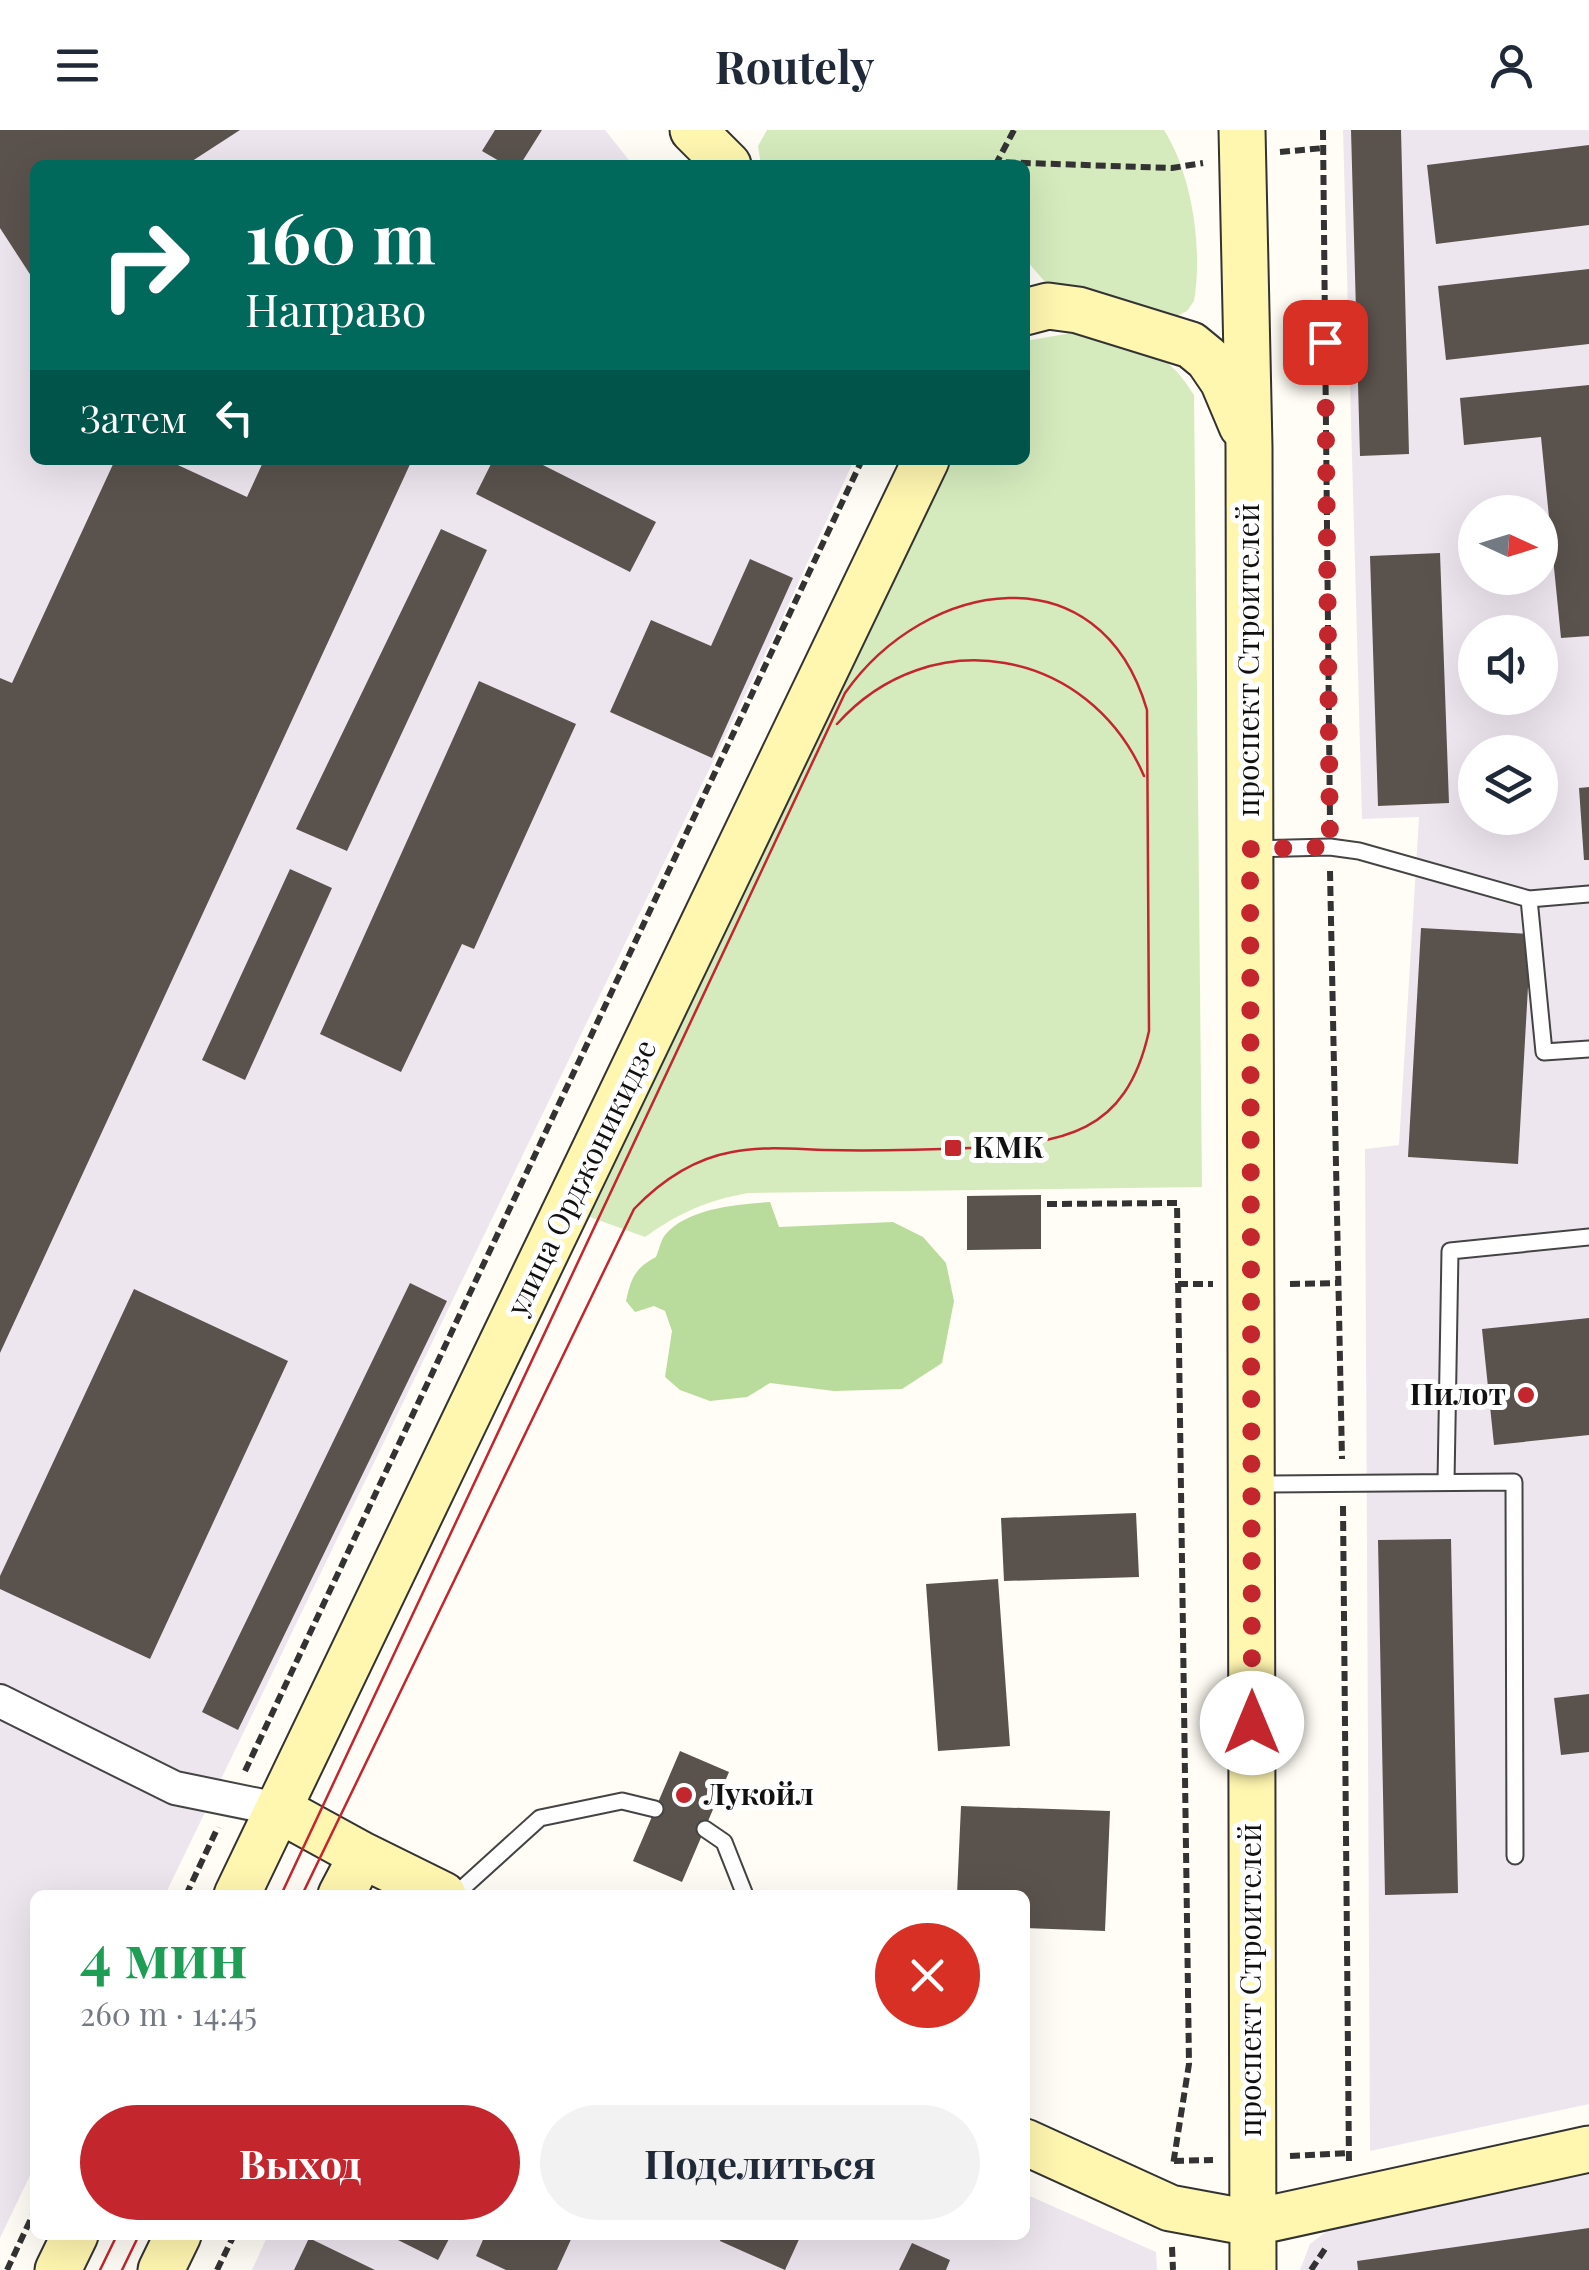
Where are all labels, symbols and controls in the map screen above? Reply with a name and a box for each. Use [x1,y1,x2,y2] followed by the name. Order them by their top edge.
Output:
[715,35,874,95] text: Routely
[50,38,105,93] icon: menu
[1484,38,1539,93] icon: person
[245,188,436,282] text: 160 m
[80,200,210,330] icon: right
[245,278,427,338] text: Направо
[1283,300,1368,385] pin
[1298,315,1353,370] icon: arrive
[207,390,262,445] icon: left
[80,392,187,443] text: Затем
[1458,495,1558,595] north arrow
[1458,495,1558,835] map controls
[1227,503,1267,817] street label: проспект Строителей
[1458,615,1558,715] button: sound
[1458,735,1558,835] button: layers
[495,1032,664,1323] street label: улица Орджоникидзе
[973,1126,1044,1166] place label: КМК
[942,1137,964,1159] marker: КМК
[1410,1373,1506,1413] place label: Пилот
[1515,1384,1537,1406] marker: Пилот
[1200,1671,1304,1775] position arrow
[703,1773,814,1813] place label: Лукойл
[673,1784,695,1806] marker: Лукойл
[1229,1823,1269,2137] street label: проспект Строителей
[80,1913,247,1993] text: 4 мин
[875,1923,980,2028] button: close
[80,1991,257,2034] text: 260 m · 14:45
[80,2105,520,2220] button: Выход
[540,2105,980,2220] button: Поделиться

